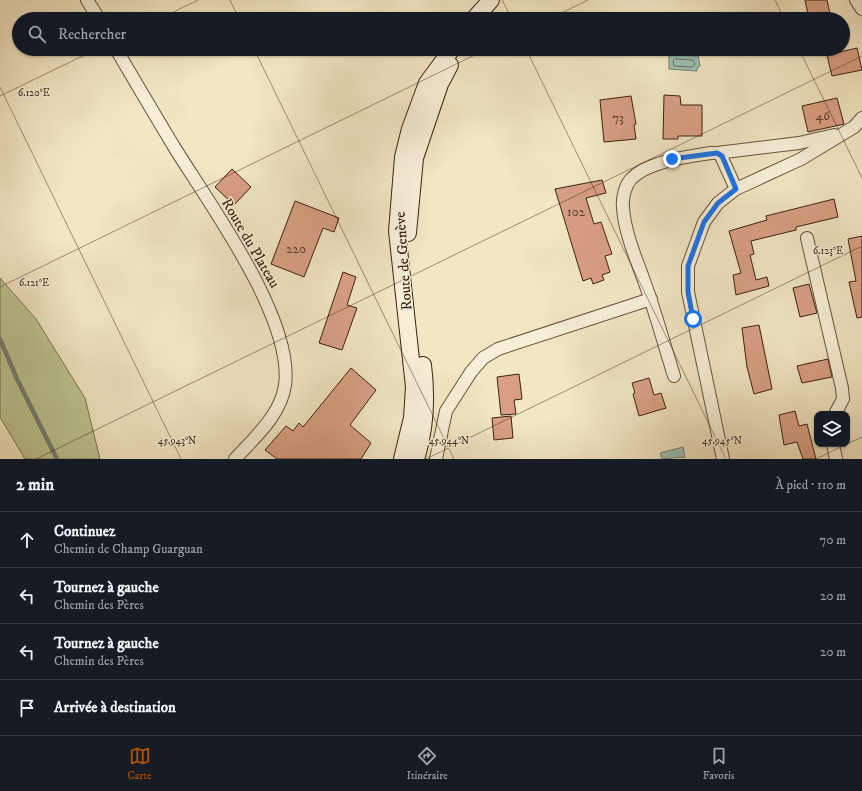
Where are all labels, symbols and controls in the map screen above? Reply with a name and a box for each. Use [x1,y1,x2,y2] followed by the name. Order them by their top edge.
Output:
[12,12,850,56] search box
[26,23,48,45] icon: search
[58,25,126,44] text: Rechercher
[18,87,50,99] text: 6.120°E
[816,108,831,124] house number: 46
[612,110,624,126] house number: 73
[663,150,681,168] route end
[217,195,284,292] street label: Route du Plateau
[567,204,586,220] house number: 102
[391,211,416,311] street label: Route de Genève
[286,241,306,257] house number: 220
[813,245,843,257] text: 6.123°E
[19,277,49,289] text: 6.121°E
[684,310,702,328] route start
[814,411,850,447] map controls
[814,411,850,447] button: layers
[158,435,196,447] text: 45.943°N
[429,435,469,447] text: 45.944°N
[702,435,742,447] text: 45.945°N
[16,474,54,496] text: 2 min
[775,477,846,493] text: À pied · 110 m
[54,522,115,541] text: Continuez
[16,529,38,551] icon: ahead
[820,532,846,548] text: 70 m
[54,541,203,557] text: Chemin de Champ Guarguan
[54,578,159,597] text: Tournez à gauche
[16,585,38,607] icon: left
[820,588,846,604] text: 20 m
[54,597,144,613] text: Chemin des Pères
[54,634,159,653] text: Tournez à gauche
[16,641,38,663] icon: left
[820,644,846,660] text: 20 m
[54,653,144,669] text: Chemin des Pères
[16,697,38,719] icon: arrive
[54,698,176,717] text: Arrivée à destination
[127,745,152,783] tab: Carte
[407,745,448,783] tab: Itinéraire
[703,745,735,783] tab: Favoris

